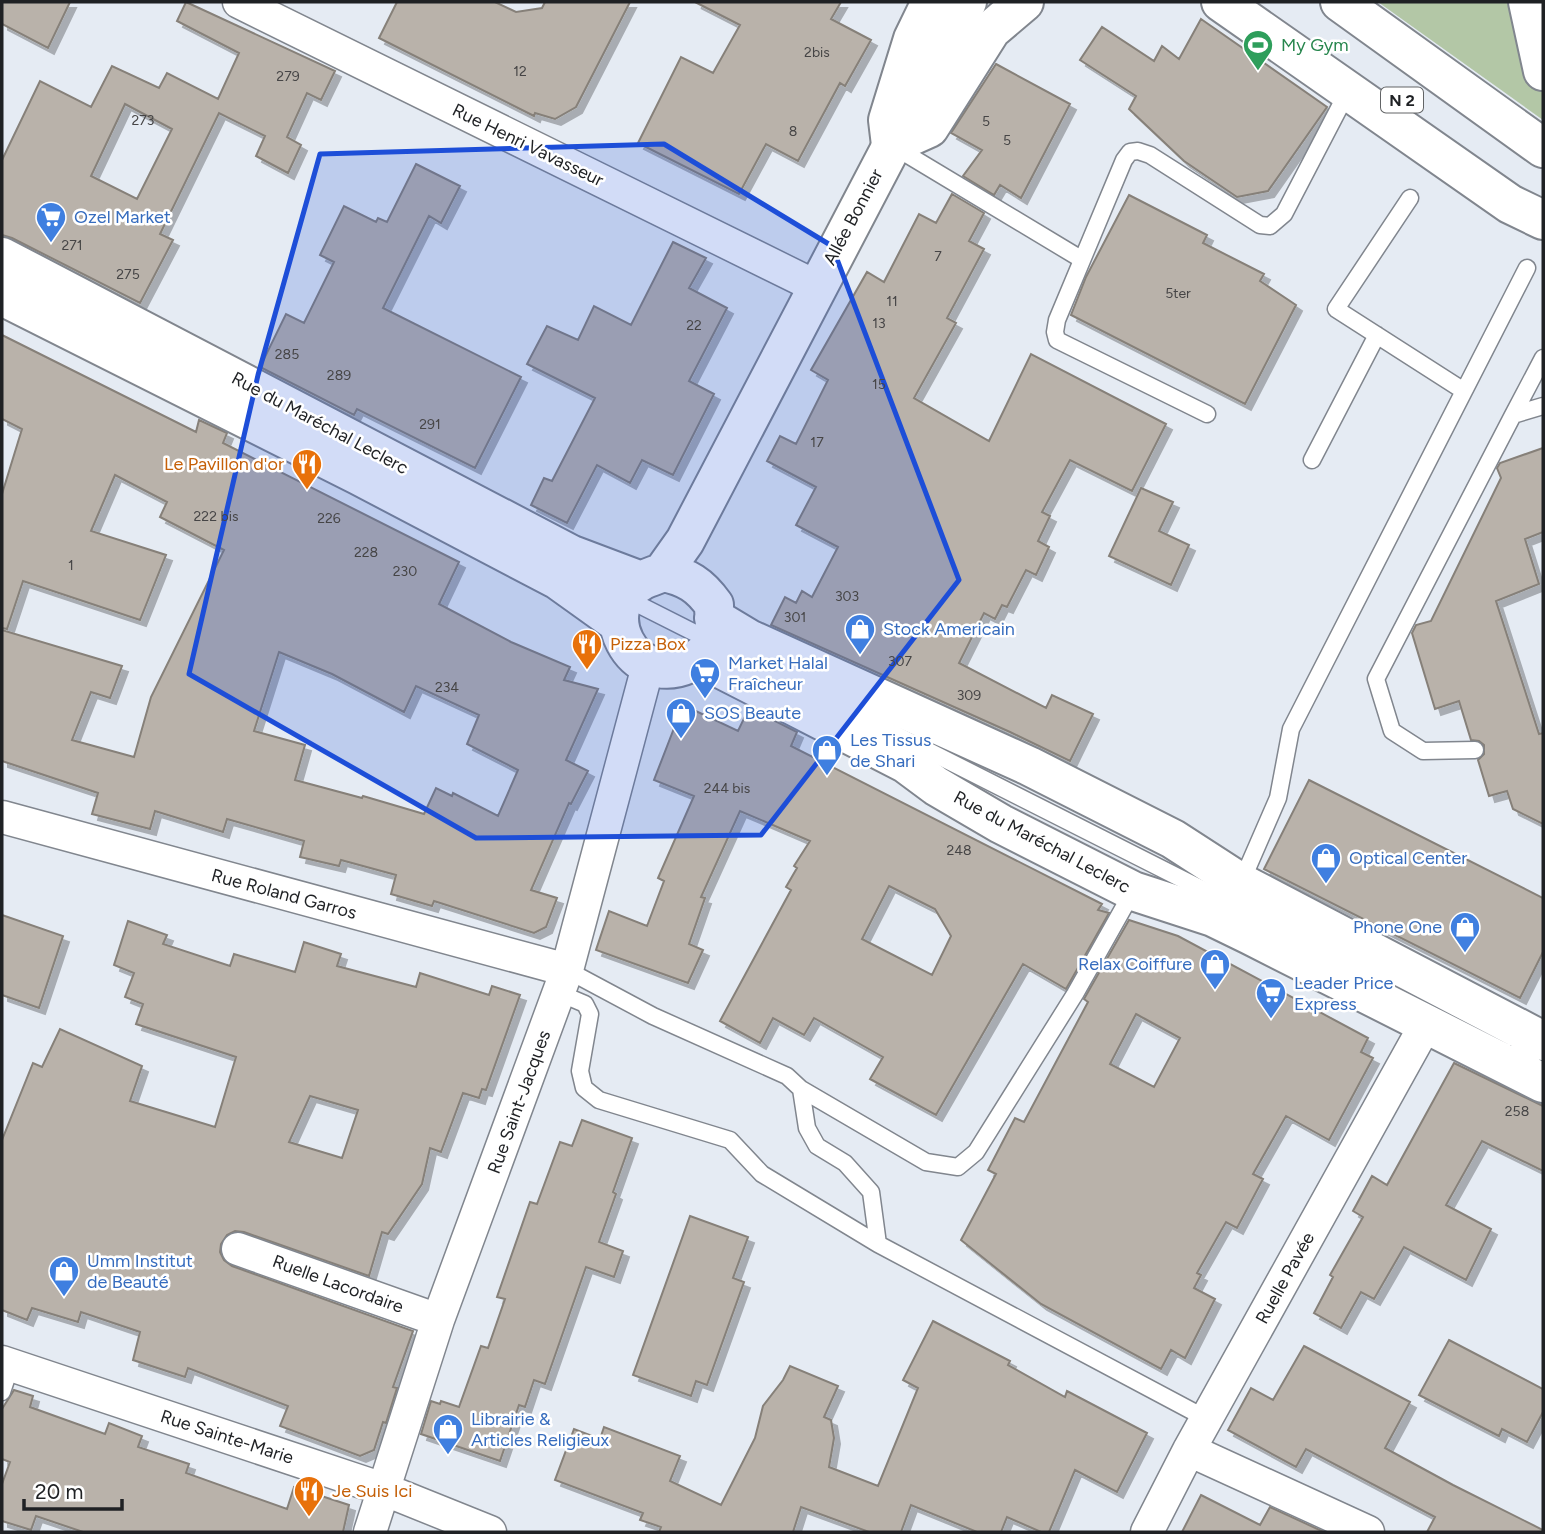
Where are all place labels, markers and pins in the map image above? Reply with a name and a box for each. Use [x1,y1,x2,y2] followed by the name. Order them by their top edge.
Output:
[1241,28,1275,72] sports icon: My Gym
[1281,34,1349,56] place label: My Gym
[34,200,68,244] supermarket icon: Ozel Market
[74,206,171,228] place label: Ozel Market
[290,447,324,491] restaurant icon: Le Pavillon d'or
[164,453,284,475] place label: Le Pavillon d'or
[843,612,877,656] shop icon: Stock Americain
[883,618,1015,640] place label: Stock Americain
[570,627,604,671] restaurant icon: Pizza Box
[610,633,686,655] place label: Pizza Box
[728,652,828,695] place label: Market Halal Fraîcheur
[688,656,722,700] supermarket icon: Market Halal Fraîcheur
[664,696,698,740] shop icon: SOS Beaute
[704,702,801,724] place label: SOS Beaute
[850,729,931,772] place label: Les Tissus de Shari
[810,733,844,777] shop icon: Les Tissus de Shari
[1309,841,1343,885] shop icon: Optical Center
[1349,847,1467,869] place label: Optical Center
[1448,910,1482,954] shop icon: Phone One
[1353,916,1442,938] place label: Phone One
[1198,947,1232,991] shop icon: Relax Coiffure
[1078,953,1192,975] place label: Relax Coiffure
[1294,972,1394,1015] place label: Leader Price Express
[1254,976,1288,1020] supermarket icon: Leader Price Express
[87,1250,193,1293] place label: Umm Institut de Beauté
[47,1254,81,1298] shop icon: Umm Institut de Beauté
[471,1408,609,1451] place label: Librairie & Articles Religieux
[431,1412,465,1456] shop icon: Librairie & Articles Religieux
[292,1474,326,1518] restaurant icon: Je Suis Ici
[332,1480,412,1502] place label: Je Suis Ici

